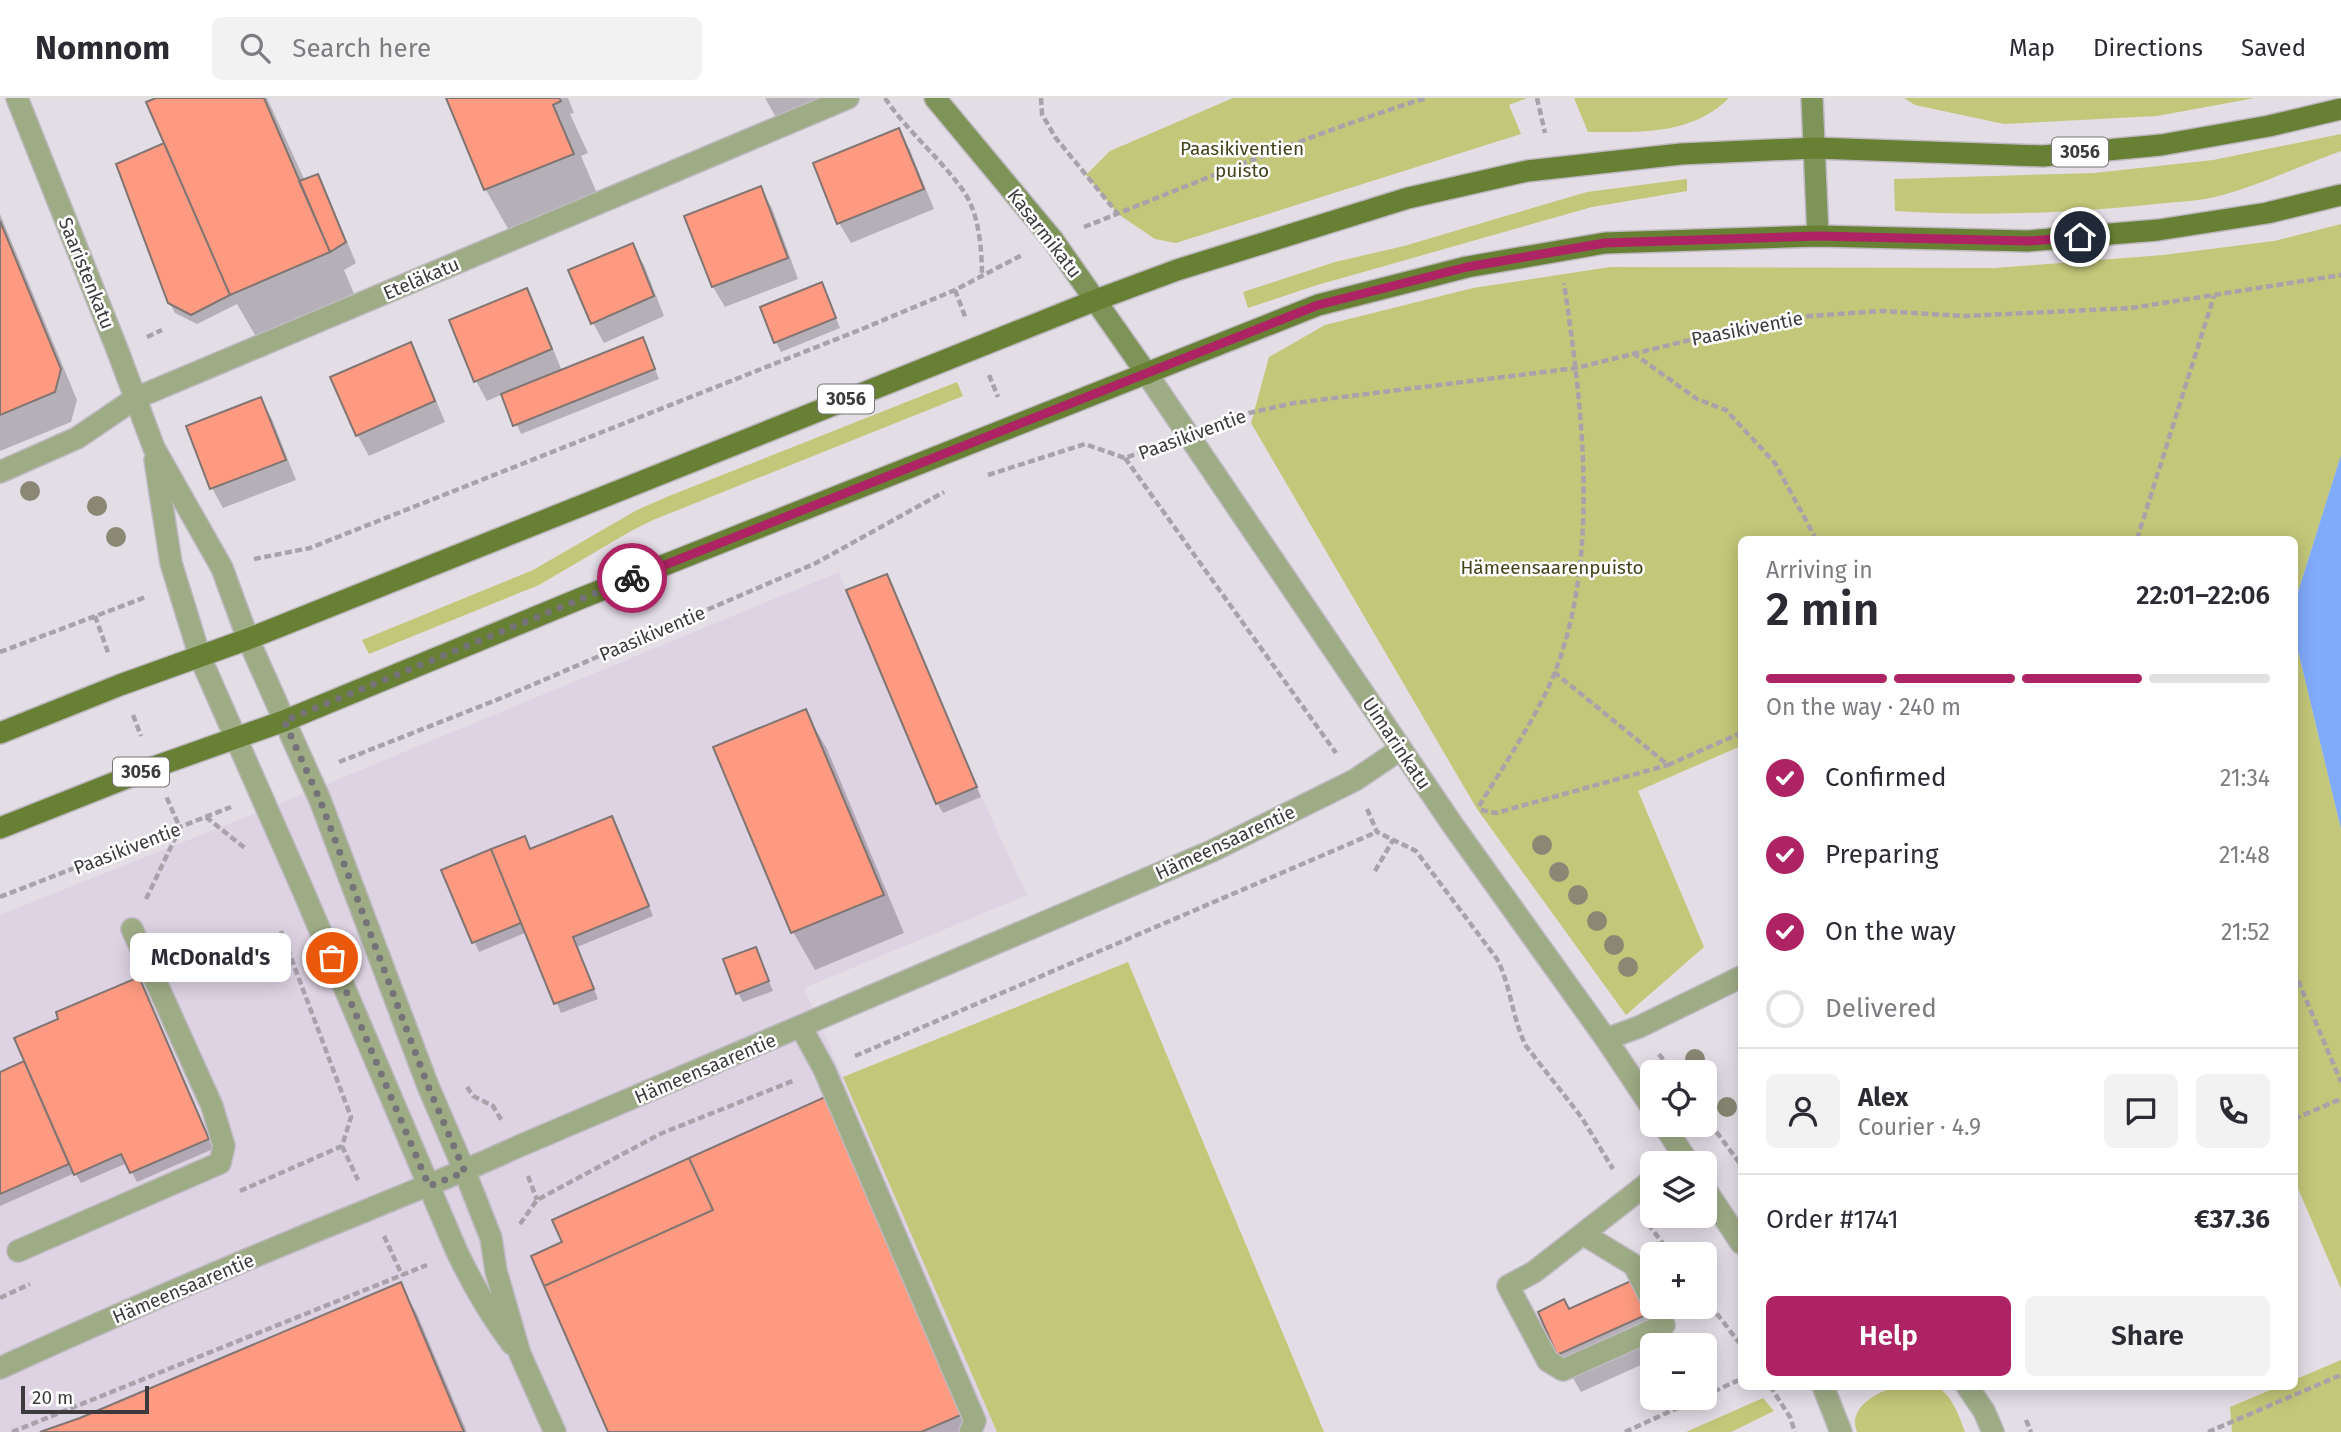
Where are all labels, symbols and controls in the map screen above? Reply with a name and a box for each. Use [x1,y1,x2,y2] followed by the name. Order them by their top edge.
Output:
[212,17,702,80] search box
[35,28,170,68] text: Nomnom
[236,29,274,67] icon: search
[292,33,431,64] text: Search here
[2009,34,2055,62] text: Map
[2093,34,2203,62] text: Directions
[2241,34,2306,62] text: Saved
[1180,137,1304,182] park label: Paasikiventien puisto
[2052,138,2108,166] road number: 3056
[1003,184,1087,283] street label: Kasarmikatu
[2050,207,2110,267] pin
[54,214,119,332] street label: Saaristenkatu
[2061,218,2099,256] icon: home
[380,252,463,305] street label: Eteläkatu
[1689,306,1805,351] street label: Paasikiventie
[818,384,874,414] road number: 3056
[1135,404,1249,465] street label: Paasikiventie
[597,543,667,613] courier
[1460,556,1644,579] park label: Hämeensaarenpuisto
[1766,556,1873,584] text: Arriving in
[613,559,651,597] icon: bike
[2136,580,2270,611] text: 22:01–22:06
[1766,582,1879,637] text: 2 min
[596,601,709,666] street label: Paasikiventie
[1357,693,1436,794] street label: Uimarinkatu
[1766,693,1961,721] text: On the way · 240 m
[113,758,169,786] road number: 3056
[1766,759,1804,797] icon: check
[1825,762,1946,793] text: Confirmed
[2220,764,2270,792] text: 21:34
[1152,800,1299,885] street label: Hämeensaarentie
[70,817,184,879] street label: Paasikiventie
[1766,836,1804,874] icon: check
[1825,839,1938,870] text: Preparing
[2219,841,2270,869] text: 21:48
[1766,913,1804,951] icon: check
[1825,916,1956,947] text: On the way
[2221,918,2270,946] text: 21:52
[302,928,362,988] pin
[129,934,290,982] callout: McDonald's
[313,939,351,977] icon: bag
[151,943,270,971] text: McDonald's
[1825,993,1937,1024] text: Delivered
[631,1028,779,1109] street label: Hämeensaarentie
[1640,1060,1717,1410] map controls
[1640,1060,1717,1137] button: locate
[1766,1074,1840,1148] button: person
[2104,1074,2178,1148] button: chat
[2196,1074,2270,1148] button: phone
[1858,1082,1908,1113] text: Alex
[1858,1113,1981,1141] text: Courier · 4.9
[1640,1151,1717,1228] button: layers
[1766,1204,1899,1235] text: Order #1741
[2194,1204,2270,1235] text: €37.36
[1640,1242,1717,1319] button: +
[109,1248,257,1329] street label: Hämeensaarentie
[1766,1296,2011,1376] button: Help
[2025,1296,2270,1376] button: Share
[1640,1333,1717,1410] button: −
[21,1383,149,1415] scale bar
[32,1386,73,1409] text: 20 m

